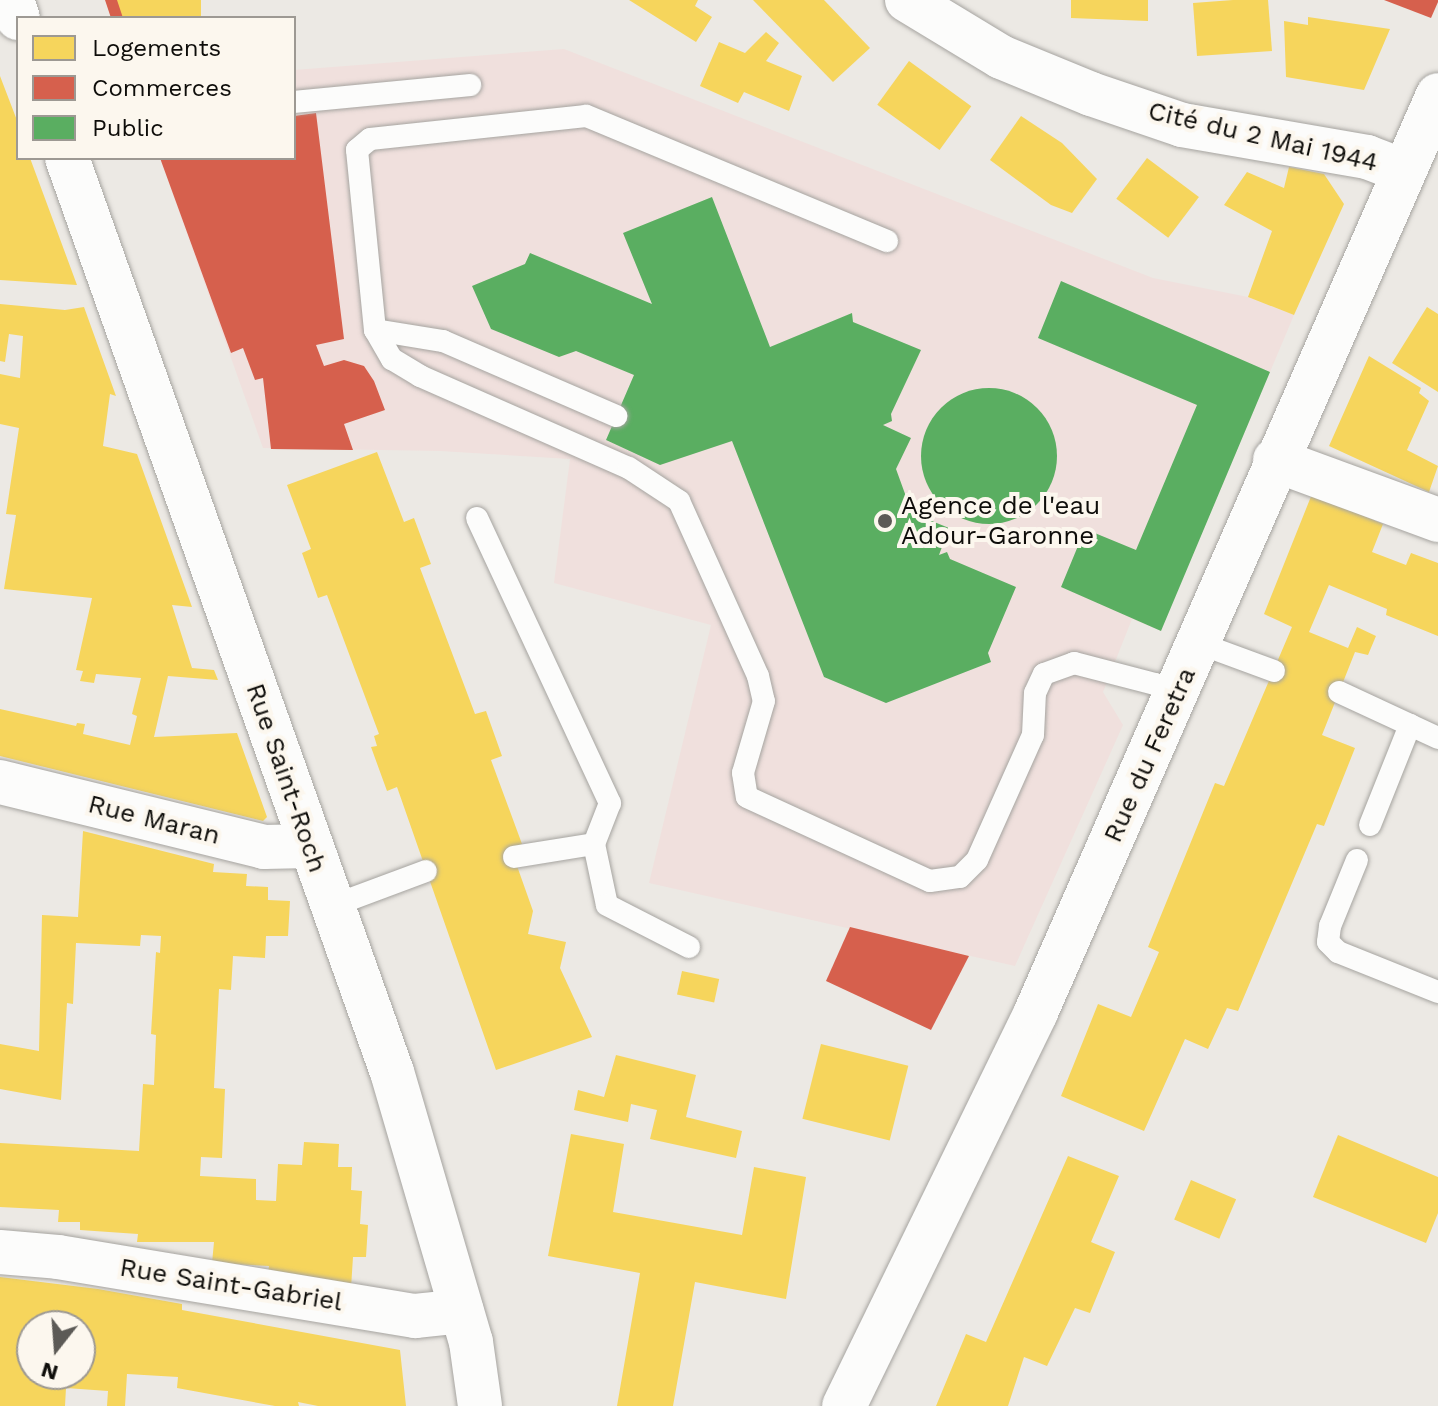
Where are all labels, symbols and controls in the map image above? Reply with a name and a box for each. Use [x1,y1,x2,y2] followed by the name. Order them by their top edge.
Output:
[16,16,296,160] legend
[92,34,221,62] text: Logements
[92,74,232,102] text: Commerces
[1145,95,1381,179] street label: Cité du 2 Mai 1944
[92,114,164,142] text: Public
[901,490,1100,552] place label: Agence de l'eau Adour-Garonne
[876,512,894,530] marker: Agence de l'eau Adour-Garonne
[1097,663,1203,847] street label: Rue du Feretra
[239,679,333,877] street label: Rue Saint-Roch
[85,789,223,851] street label: Rue Maran
[117,1252,345,1318] street label: Rue Saint-Gabriel
[16,1310,96,1390] north arrow
[38,1357,61,1386] text: N

